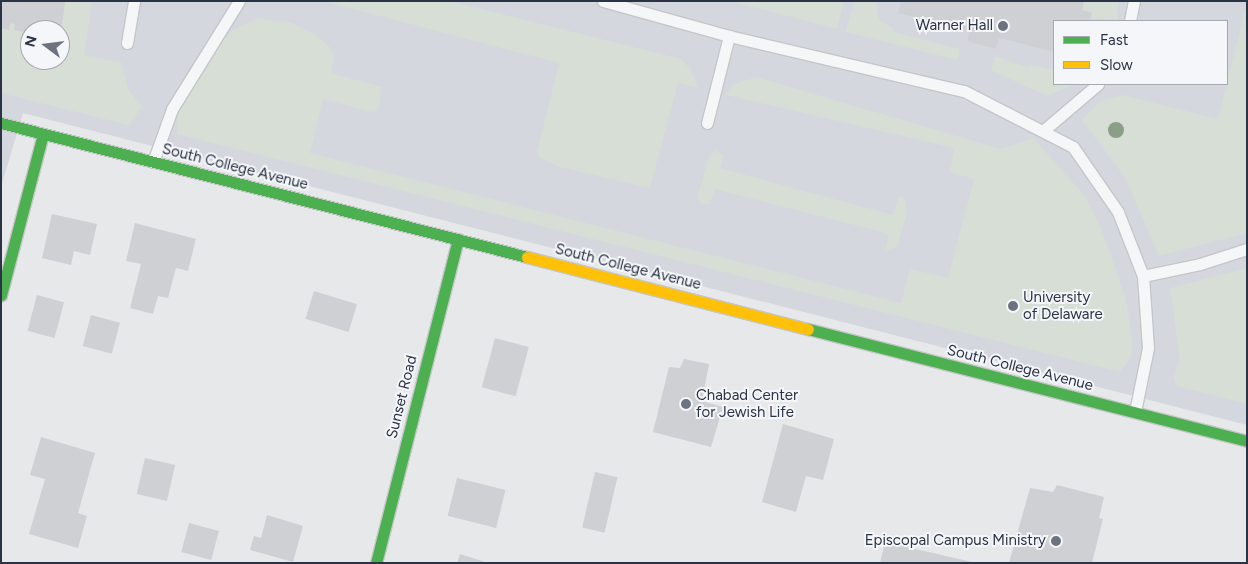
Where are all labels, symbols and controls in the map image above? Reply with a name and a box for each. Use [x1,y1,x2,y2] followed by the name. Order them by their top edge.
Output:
[916,17,993,35] place label: Warner Hall
[20,20,70,70] north arrow
[997,20,1009,32] marker: Warner Hall
[1053,20,1228,85] legend
[1100,31,1128,49] text: Fast
[21,34,41,49] text: N
[1100,56,1133,74] text: Slow
[160,140,310,194] street label: South College Avenue
[553,240,703,294] street label: South College Avenue
[1023,288,1103,323] place label: University of Delaware
[1007,300,1019,312] marker: University of Delaware
[945,341,1095,395] street label: South College Avenue
[383,354,421,440] street label: Sunset Road
[696,386,798,421] place label: Chabad Center for Jewish Life
[680,398,692,410] marker: Chabad Center for Jewish Life
[865,532,1046,550] place label: Episcopal Campus Ministry
[1050,535,1062,547] marker: Episcopal Campus Ministry

